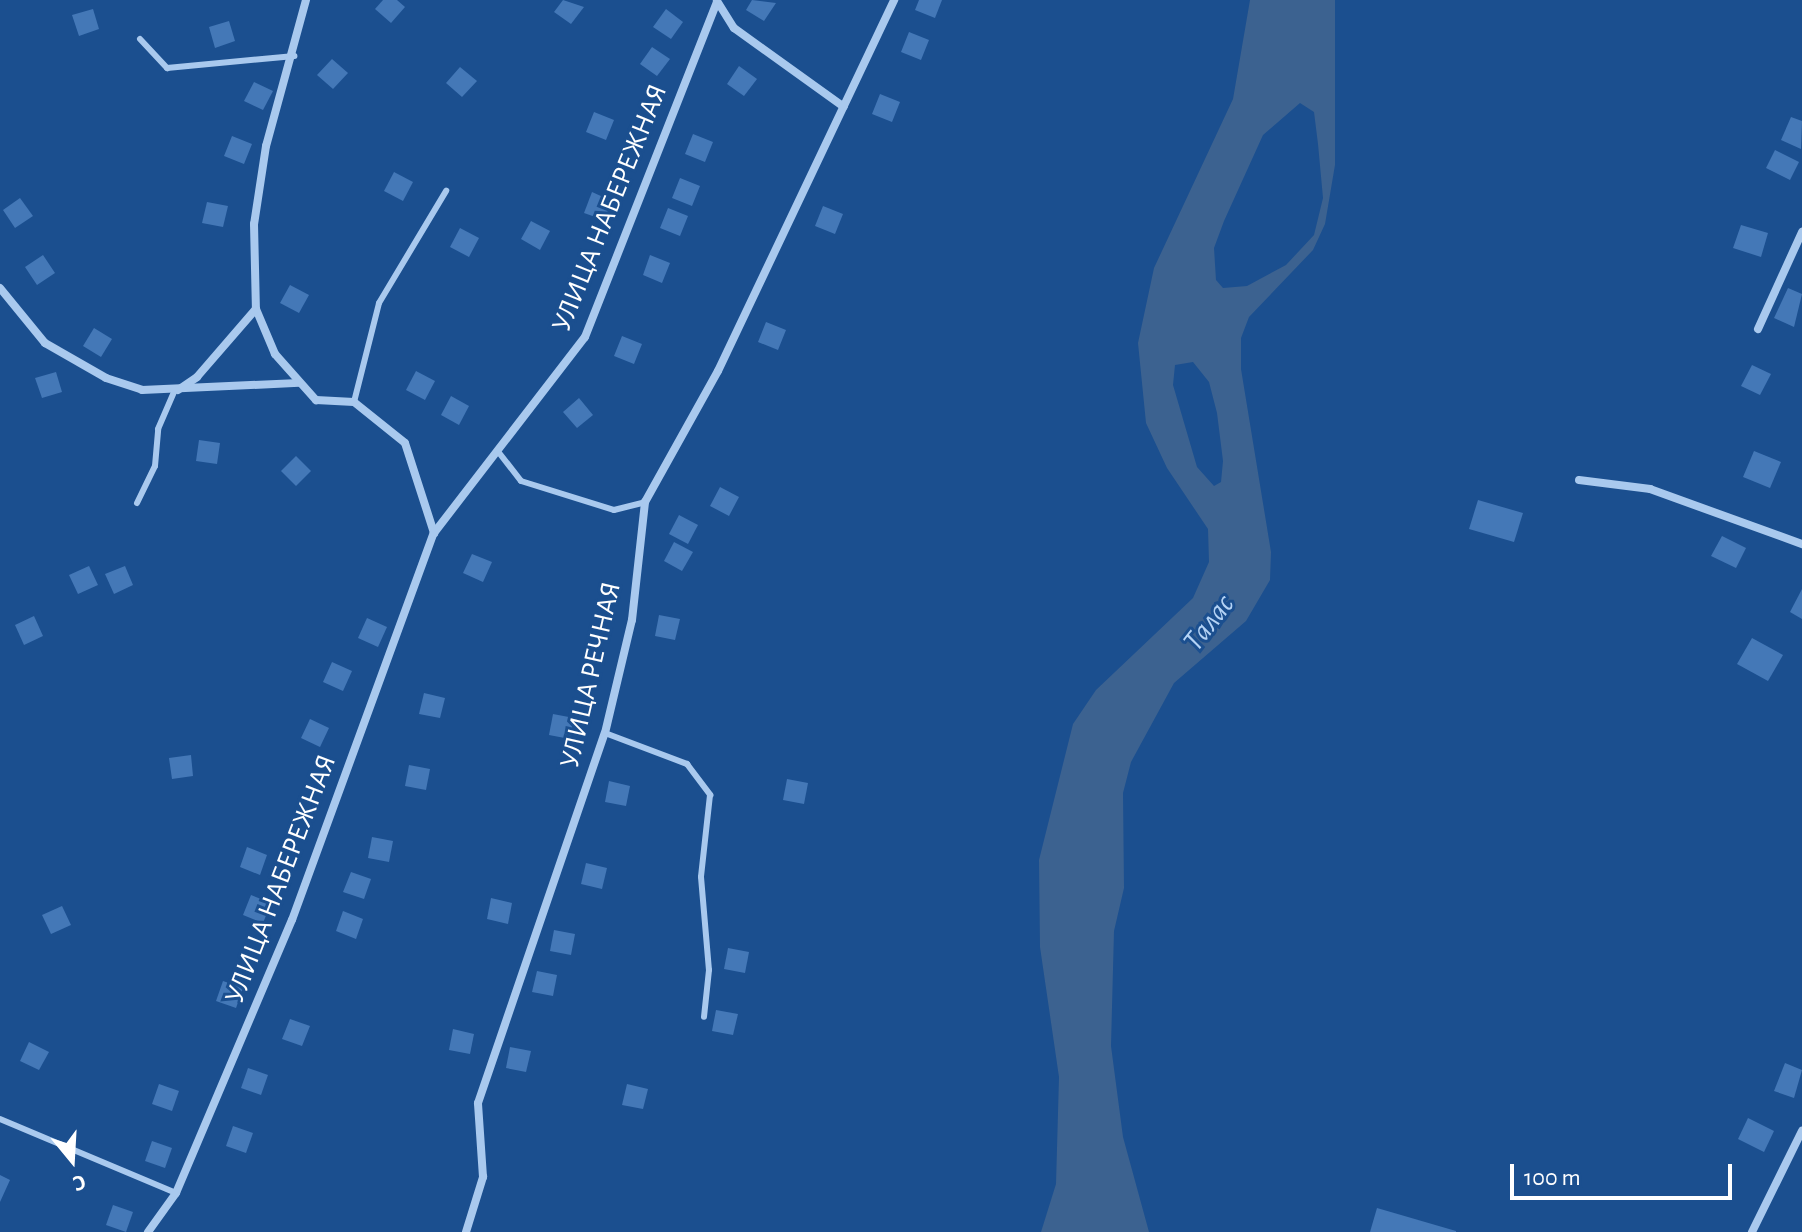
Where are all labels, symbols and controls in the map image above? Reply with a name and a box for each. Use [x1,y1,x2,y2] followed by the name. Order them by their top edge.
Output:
[545,79,675,337] street label: УЛИЦА НАБЕРЕЖНАЯ
[553,579,629,771] street label: УЛИЦА РЕЧНАЯ
[1176,587,1242,659] water label: Талас
[218,750,344,1008] street label: УЛИЦА НАБЕРЕЖНАЯ
[32,1120,112,1200] north arrow
[1514,1148,1736,1198] scale bar
[1524,1166,1581,1190] text: 100 m
[70,1170,89,1195] text: С

